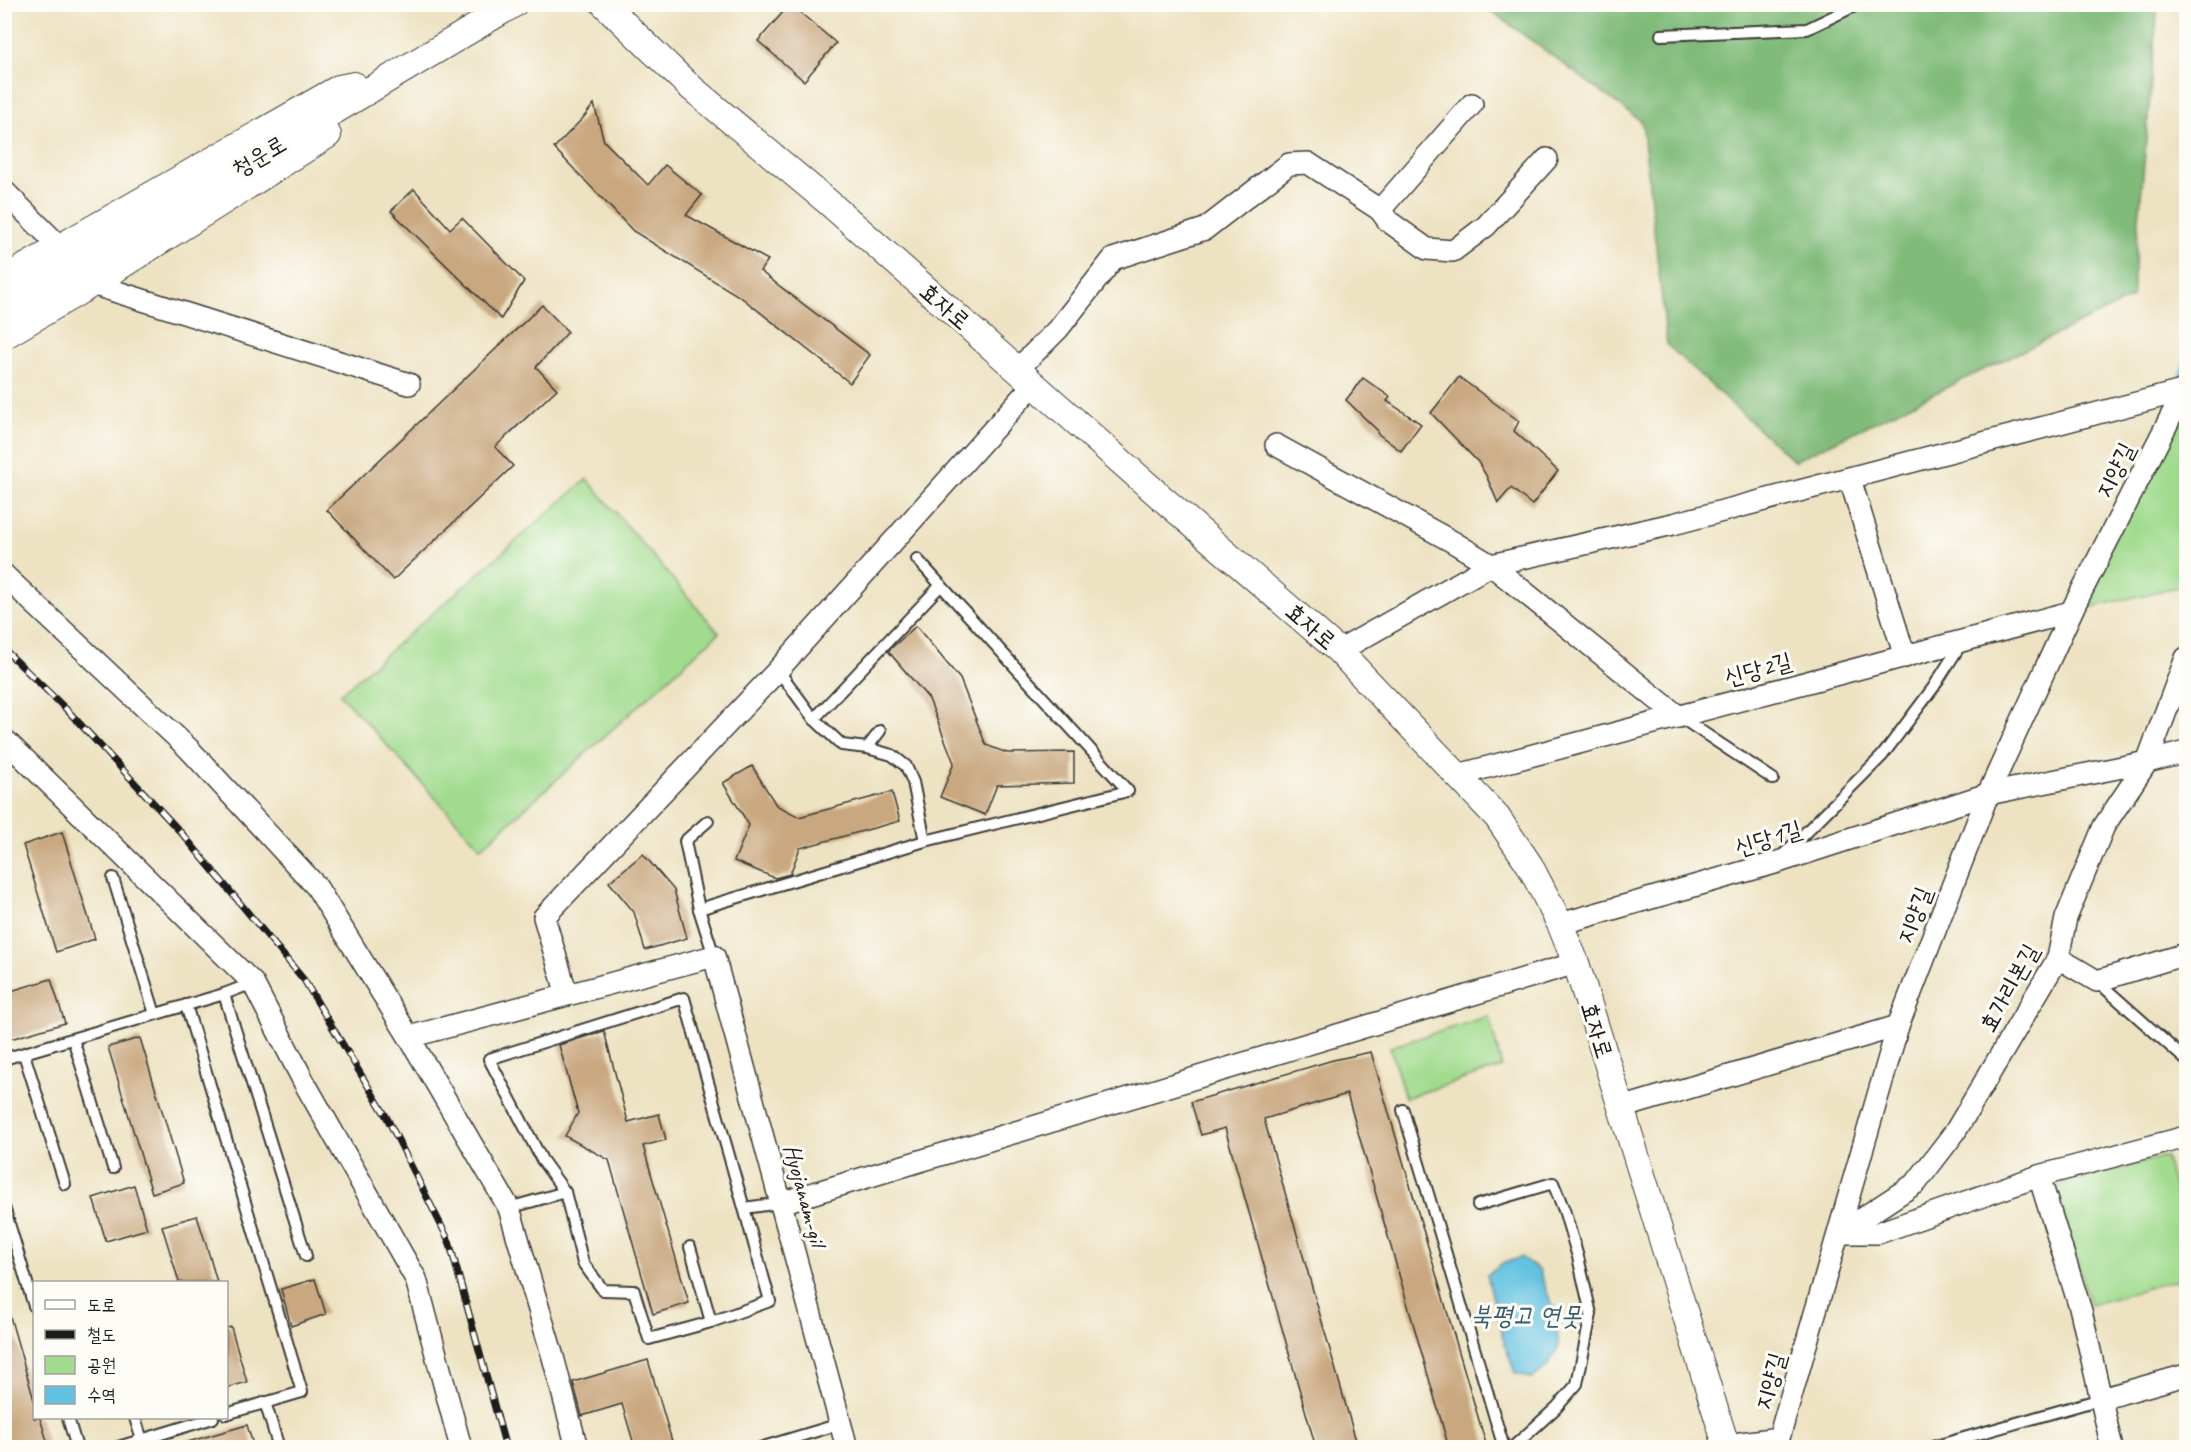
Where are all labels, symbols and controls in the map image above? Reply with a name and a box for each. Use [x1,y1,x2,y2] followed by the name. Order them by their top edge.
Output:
[226,128,292,184] street label: 청운로
[913,276,977,336] street label: 효자로
[2088,437,2142,503] street label: 지양길
[1279,596,1343,656] street label: 효자로
[1721,646,1795,692] street label: 신당2길
[1731,814,1805,862] street label: 신당1길
[1890,883,1938,947] street label: 지양길
[1972,939,2046,1037] street label: 효가리본길
[1574,998,1620,1062] street label: 효자로
[777,1141,834,1253] street label: Hyojanam-gil
[33,1281,228,1419] legend
[87,1294,116,1316] text: 도로
[1471,1299,1583,1332] water label: 북평고 연못
[87,1324,116,1346] text: 철도
[1748,1349,1792,1413] street label: 지양길
[87,1354,116,1376] text: 공원
[87,1384,116,1406] text: 수역

